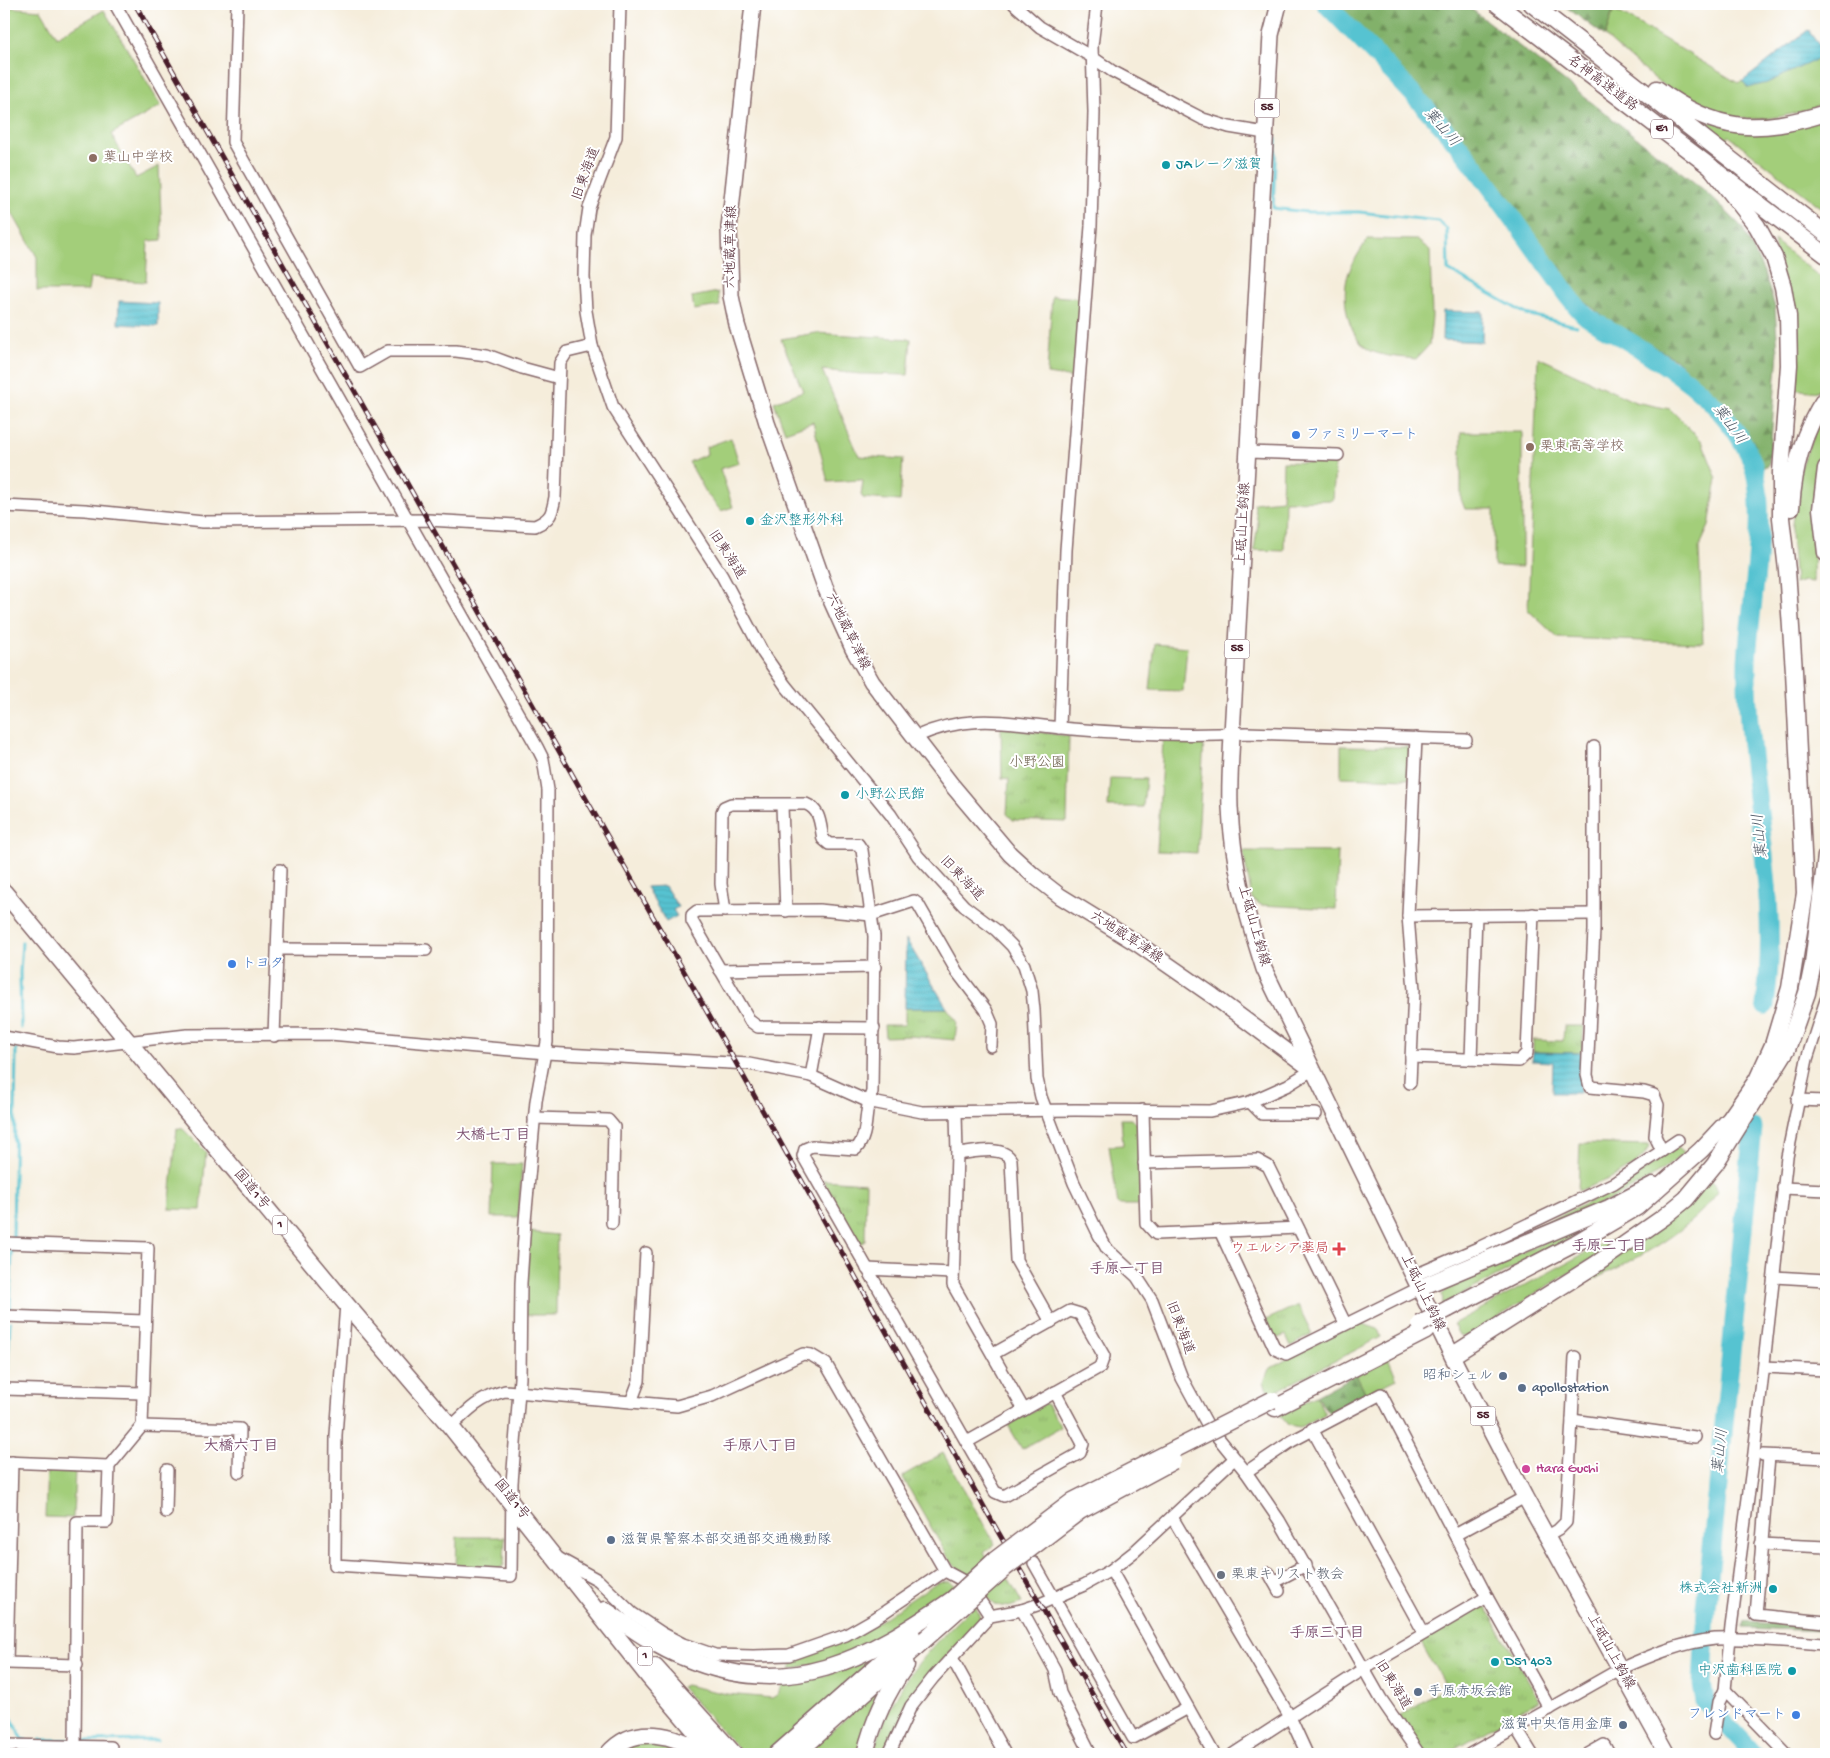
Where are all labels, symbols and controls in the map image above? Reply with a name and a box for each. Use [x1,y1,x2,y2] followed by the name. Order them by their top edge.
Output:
[1563,52,1641,116] street label: 名神高速道路
[1254,99,1280,118] road number: 55
[1419,104,1463,151] water label: 葉山川
[1651,120,1673,138] road number: E1
[569,145,605,203] street label: 旧東海道
[103,150,173,167] place label: 葉山中学校
[87,152,99,164] marker: 葉山中学校
[1176,157,1262,174] place label: JAレーク滋賀
[1160,159,1172,171] marker: JAレーク滋賀
[723,205,741,289] street label: 六地蔵草津線
[1708,401,1750,448] water label: 葉山川
[1306,427,1418,444] place label: ファミリーマート
[1290,429,1302,441] marker: ファミリーマート
[1540,439,1624,456] place label: 栗東高等学校
[1524,441,1536,453] marker: 栗東高等学校
[1233,482,1255,566] street label: 上砥山上鈎線
[760,513,844,530] place label: 金沢整形外科
[744,515,756,527] marker: 金沢整形外科
[704,527,748,583] street label: 旧東海道
[821,591,873,673] street label: 六地蔵草津線
[1224,640,1250,659] road number: 55
[1009,755,1065,772] park label: 小野公園
[855,787,925,804] place label: 小野公民館
[839,789,851,801] marker: 小野公民館
[1749,813,1772,859] water label: 葉山川
[935,853,987,905] street label: 旧東海道
[1233,883,1273,969] street label: 上砥山上鈎線
[1086,908,1166,968] street label: 六地蔵草津線
[242,956,284,973] place label: トヨタ
[226,958,238,970] marker: トヨタ
[455,1127,531,1145] district label: 大橋七丁目
[229,1166,273,1214] street label: 国道1号
[272,1216,288,1234] road number: 1
[1571,1237,1647,1256] district label: 手原二丁目
[1231,1241,1329,1258] place label: ウエルシア薬局
[1333,1243,1345,1255] marker: ウエルシア薬局
[1396,1252,1448,1334] street label: 上砥山上鈎線
[1089,1260,1165,1279] district label: 手原一丁目
[1161,1299,1197,1357] street label: 旧東海道
[1423,1368,1493,1385] place label: 昭和シェル
[1497,1370,1509,1382] marker: 昭和シェル
[1532,1380,1609,1397] place label: apollostation
[1516,1382,1528,1394] marker: apollostation
[1470,1406,1496,1425] road number: 55
[1709,1428,1732,1474] water label: 葉山川
[722,1437,798,1456] district label: 手原八丁目
[203,1438,279,1456] district label: 大橋六丁目
[1536,1461,1599,1478] place label: Hara Guchi
[1520,1463,1532,1475] marker: Hara Guchi
[489,1476,533,1524] street label: 国道1号
[621,1532,831,1549] place label: 滋賀県警察本部交通部交通機動隊
[605,1534,617,1546] marker: 滋賀県警察本部交通部交通機動隊
[1231,1567,1344,1584] place label: 栗東キリスト教会
[1215,1569,1227,1581] marker: 栗東キリスト教会
[1679,1581,1763,1598] place label: 株式会社新洲
[1767,1583,1779,1595] marker: 株式会社新洲
[1582,1611,1638,1693] street label: 上砥山上鈎線
[1289,1624,1365,1643] district label: 手原三丁目
[638,1646,652,1665] road number: 1
[1504,1654,1552,1671] place label: D51 403
[1489,1656,1501,1668] marker: D51 403
[1370,1657,1414,1713] street label: 旧東海道
[1698,1663,1782,1680] place label: 中沢歯科医院
[1786,1665,1798,1677] marker: 中沢歯科医院
[1428,1684,1512,1701] place label: 手原赤坂会館
[1412,1686,1424,1698] marker: 手原赤坂会館
[1688,1707,1786,1724] place label: フレンドマート
[1790,1709,1802,1721] marker: フレンドマート
[1501,1717,1613,1734] place label: 滋賀中央信用金庫
[1617,1719,1629,1731] marker: 滋賀中央信用金庫

